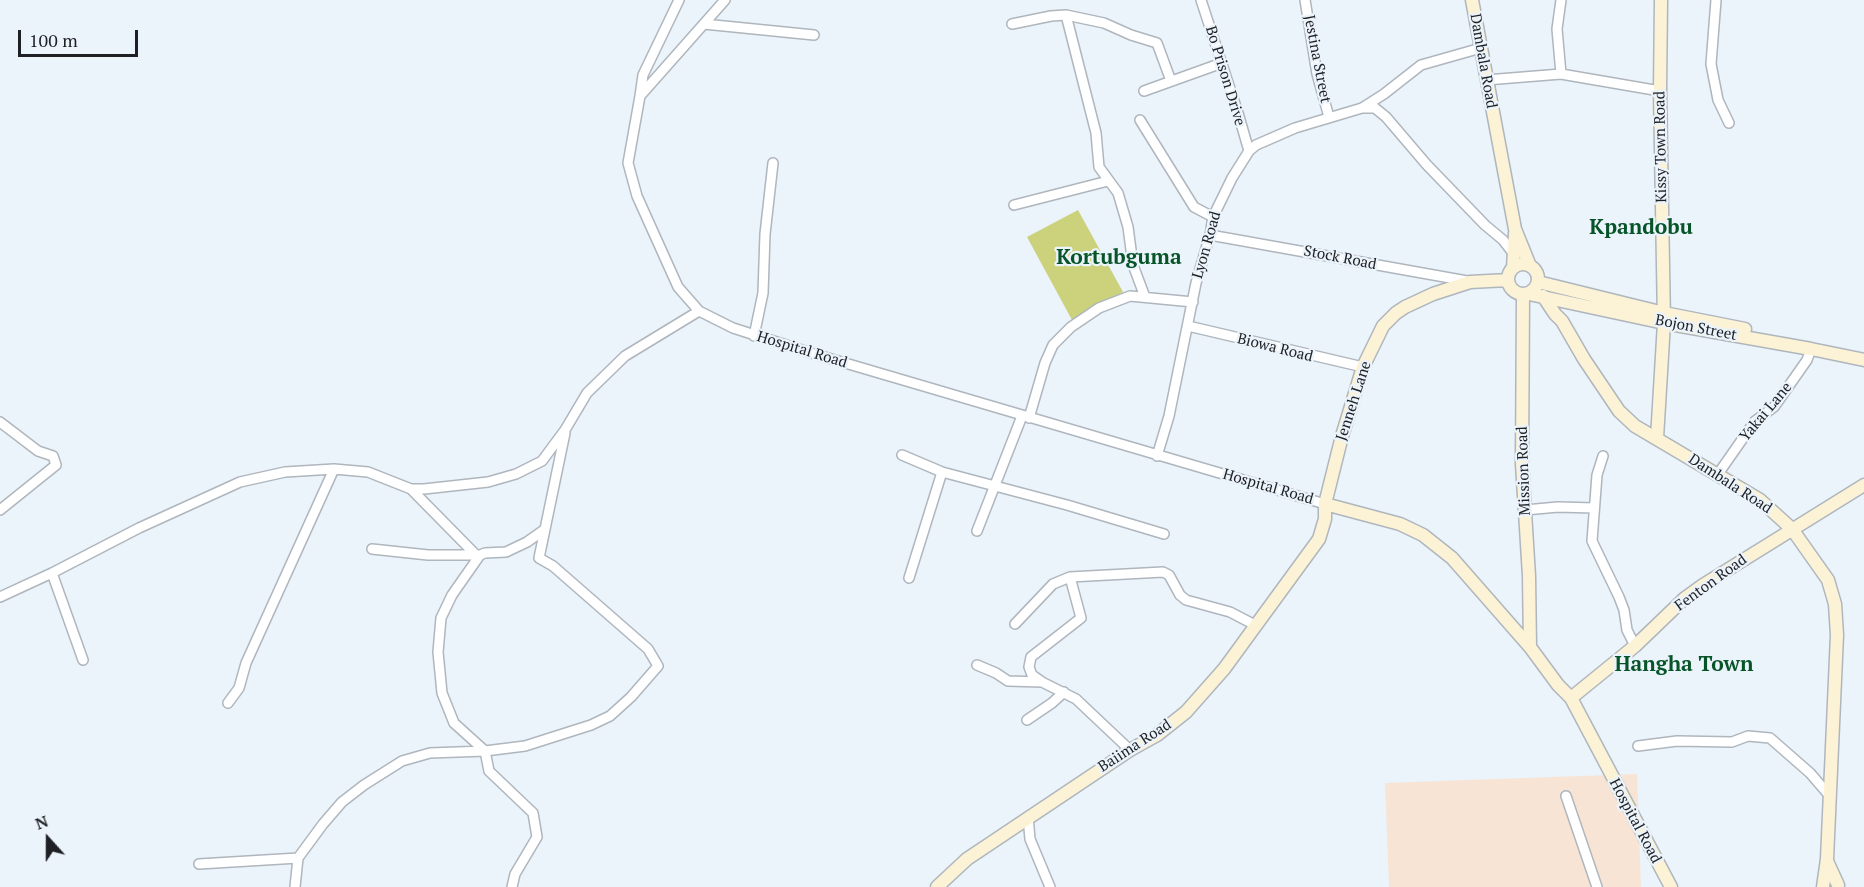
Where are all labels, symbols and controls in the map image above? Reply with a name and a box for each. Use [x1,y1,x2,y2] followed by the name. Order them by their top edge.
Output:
[1466,12,1500,110] street label: Dambala Road
[1300,13,1334,105] street label: Jestina Street
[21,18,141,56] scale bar
[1201,24,1249,128] street label: Bo Prison Drive
[29,28,78,52] text: 100 m
[1651,91,1671,203] street label: Kissy Town Road
[1189,209,1225,281] street label: Lyon Road
[1589,215,1693,241] district label: Kpandobu
[1302,242,1378,274] street label: Stock Road
[1056,245,1182,271] district label: Kortubguma
[1654,311,1738,345] street label: Bojon Street
[755,328,849,372] street label: Hospital Road
[1235,330,1315,366] street label: Biowa Road
[1333,359,1375,443] street label: Jenneh Lane
[1736,379,1796,445] street label: Yakai Lane
[1513,426,1535,516] street label: Mission Road
[1685,450,1775,518] street label: Dambala Road
[1221,465,1315,509] street label: Hospital Road
[1672,551,1750,615] street label: Fenton Road
[1614,652,1754,678] district label: Hangha Town
[1095,716,1175,776] street label: Baiima Road
[1605,776,1665,866] street label: Hospital Road
[18,809,78,869] north arrow
[32,810,51,835] text: N

